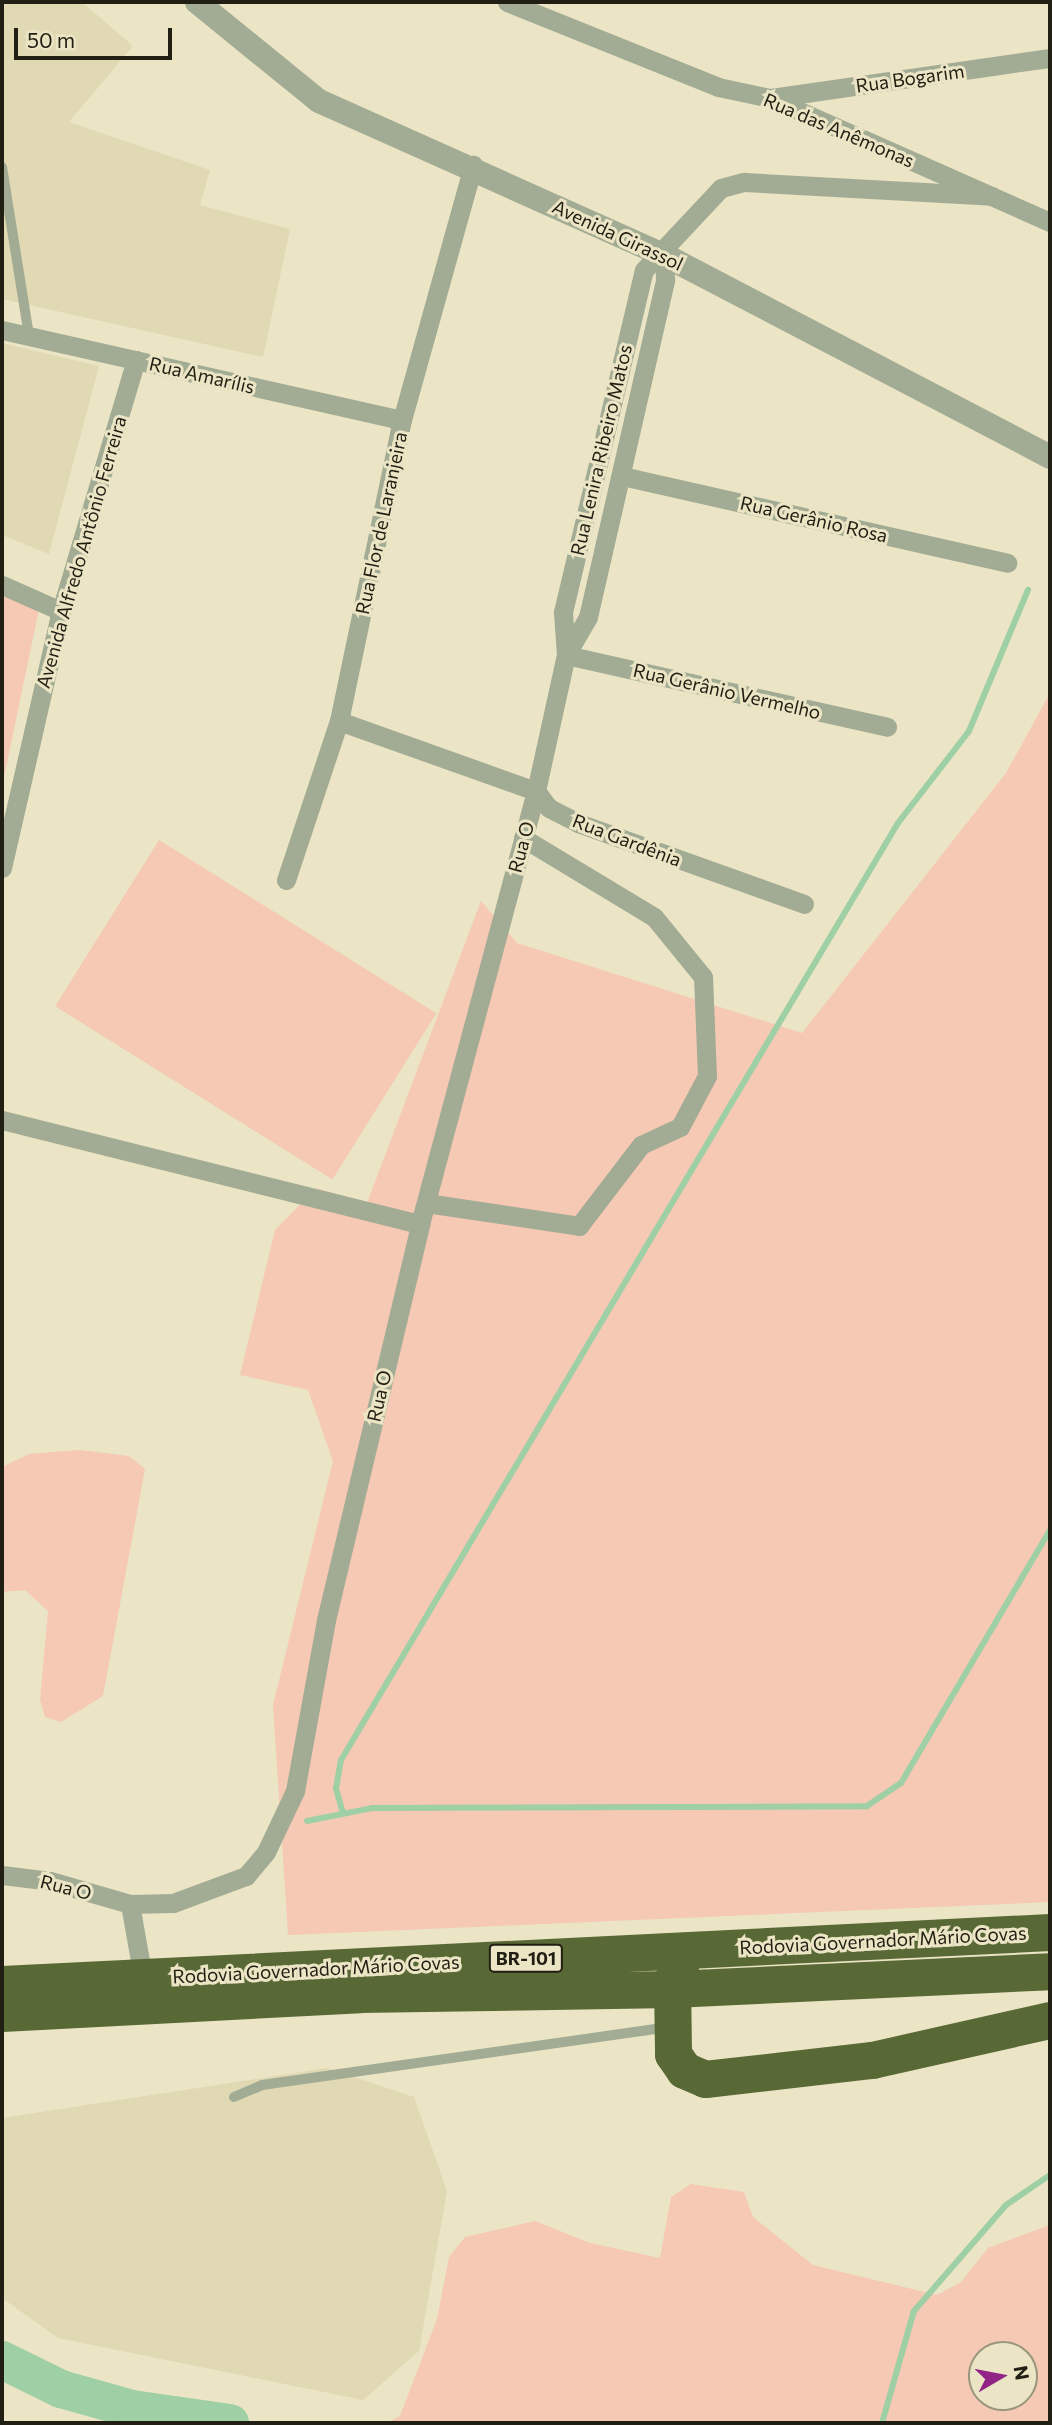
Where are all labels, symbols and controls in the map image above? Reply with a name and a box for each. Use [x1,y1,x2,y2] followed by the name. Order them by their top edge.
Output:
[18,14,175,58] scale bar
[27,27,75,52] text: 50 m
[854,59,966,97] street label: Rua Bogarim
[760,88,918,172] street label: Rua das Anêmonas
[549,195,687,275] street label: Avenida Girassol
[566,342,636,558] street label: Rua Lenira Ribeiro Matos
[147,352,257,398] street label: Rua Amarílis
[31,413,131,691] street label: Avenida Alfredo Antônio Ferreira
[351,430,411,616] street label: Rua Flor de Laranjeira
[738,491,890,547] street label: Rua Gerânio Rosa
[631,658,823,724] street label: Rua Gerânio Vermelho
[569,809,685,871] street label: Rua Gardênia
[503,819,539,875] street label: Rua O
[362,1368,396,1424] street label: Rua O
[38,1870,94,1904] street label: Rua O
[739,1921,1027,1959] street label: Rodovia Governador Mário Covas
[488,1944,564,1972] road number: BR-101
[172,1950,460,1988] street label: Rodovia Governador Mário Covas
[968,2341,1038,2411] north arrow
[1010,2364,1035,2382] text: N

